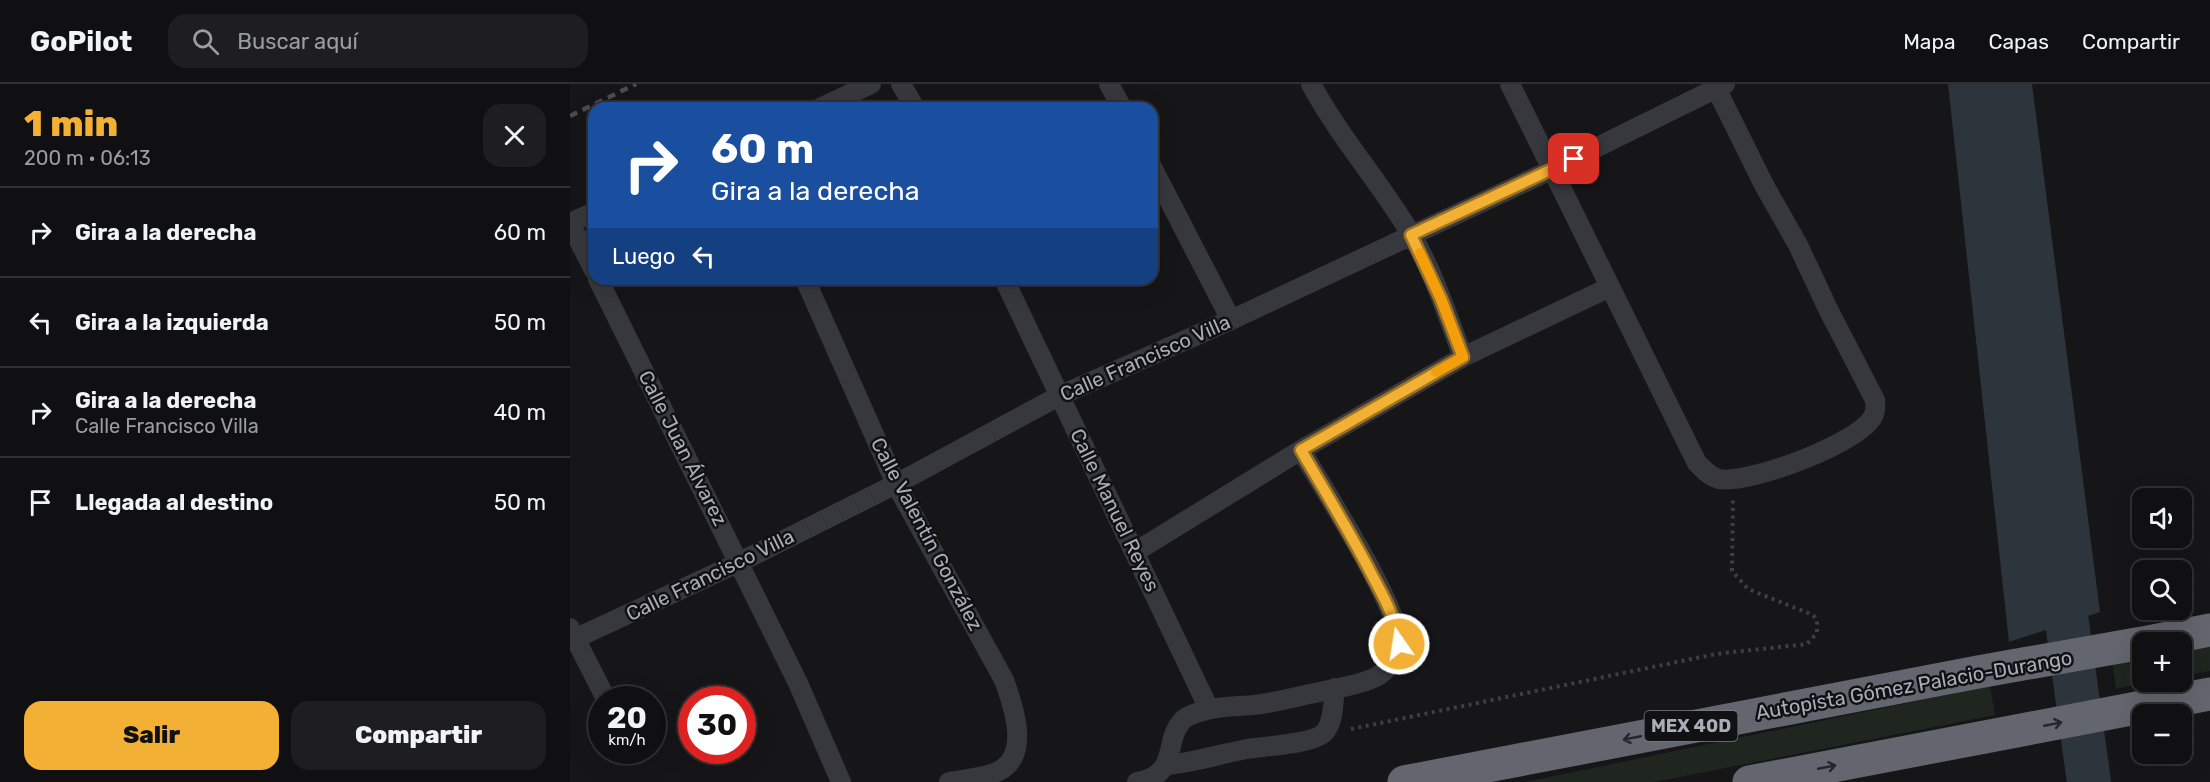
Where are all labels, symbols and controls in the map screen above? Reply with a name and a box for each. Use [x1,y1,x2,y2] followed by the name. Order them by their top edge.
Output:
[168,14,588,68] search box
[30,25,132,58] text: GoPilot
[189,25,222,58] icon: search
[237,28,358,55] text: Buscar aquí
[1903,29,1956,54] text: Mapa
[1989,29,2049,54] text: Capas
[2082,29,2180,54] text: Compartir
[24,102,118,145] text: 1 min
[483,104,546,167] button: close
[711,124,814,174] text: 60 m
[612,126,690,204] icon: right
[1548,133,1599,184] pin
[1557,142,1590,175] icon: arrive
[24,146,151,170] text: 200 m · 06:13
[711,175,920,207] text: Gira a la derecha
[24,216,57,249] icon: right
[75,219,256,246] text: Gira a la derecha
[494,219,546,246] text: 60 m
[687,240,720,273] icon: left
[612,243,675,270] text: Luego
[24,306,57,339] icon: left
[75,309,269,336] text: Gira a la izquierda
[494,309,546,336] text: 50 m
[1056,310,1234,406] street label: Calle Francisco Villa
[633,366,733,530] street label: Calle Juan Álvarez
[75,387,256,414] text: Gira a la derecha
[24,396,57,429] icon: right
[493,399,546,426] text: 40 m
[75,414,259,438] text: Calle Francisco Villa
[1065,425,1165,595] street label: Calle Manuel Reyes
[866,433,988,635] street label: Calle Valentín González
[24,486,57,519] icon: arrive
[2132,488,2192,764] map controls
[2132,488,2192,548] button: sound
[75,489,273,516] text: Llegada al destino
[494,489,546,516] text: 50 m
[622,524,798,626] street label: Calle Francisco Villa
[2132,560,2192,620] button: search
[1367,612,1431,676] position arrow
[2132,632,2192,692] button: +
[1754,645,2074,725] street label: Autopista Gómez Palacio-Durango
[678,686,756,764] speed limit sign: 30
[607,700,647,736] text: 20
[24,701,279,770] button: Salir
[291,701,546,770] button: Compartir
[2132,704,2192,764] button: −
[1644,711,1738,741] road number: MEX 40D
[2043,718,2063,729] one-way arrow
[608,731,646,749] text: km/h
[1623,733,1642,744] one-way arrow
[1816,761,1836,772] one-way arrow

